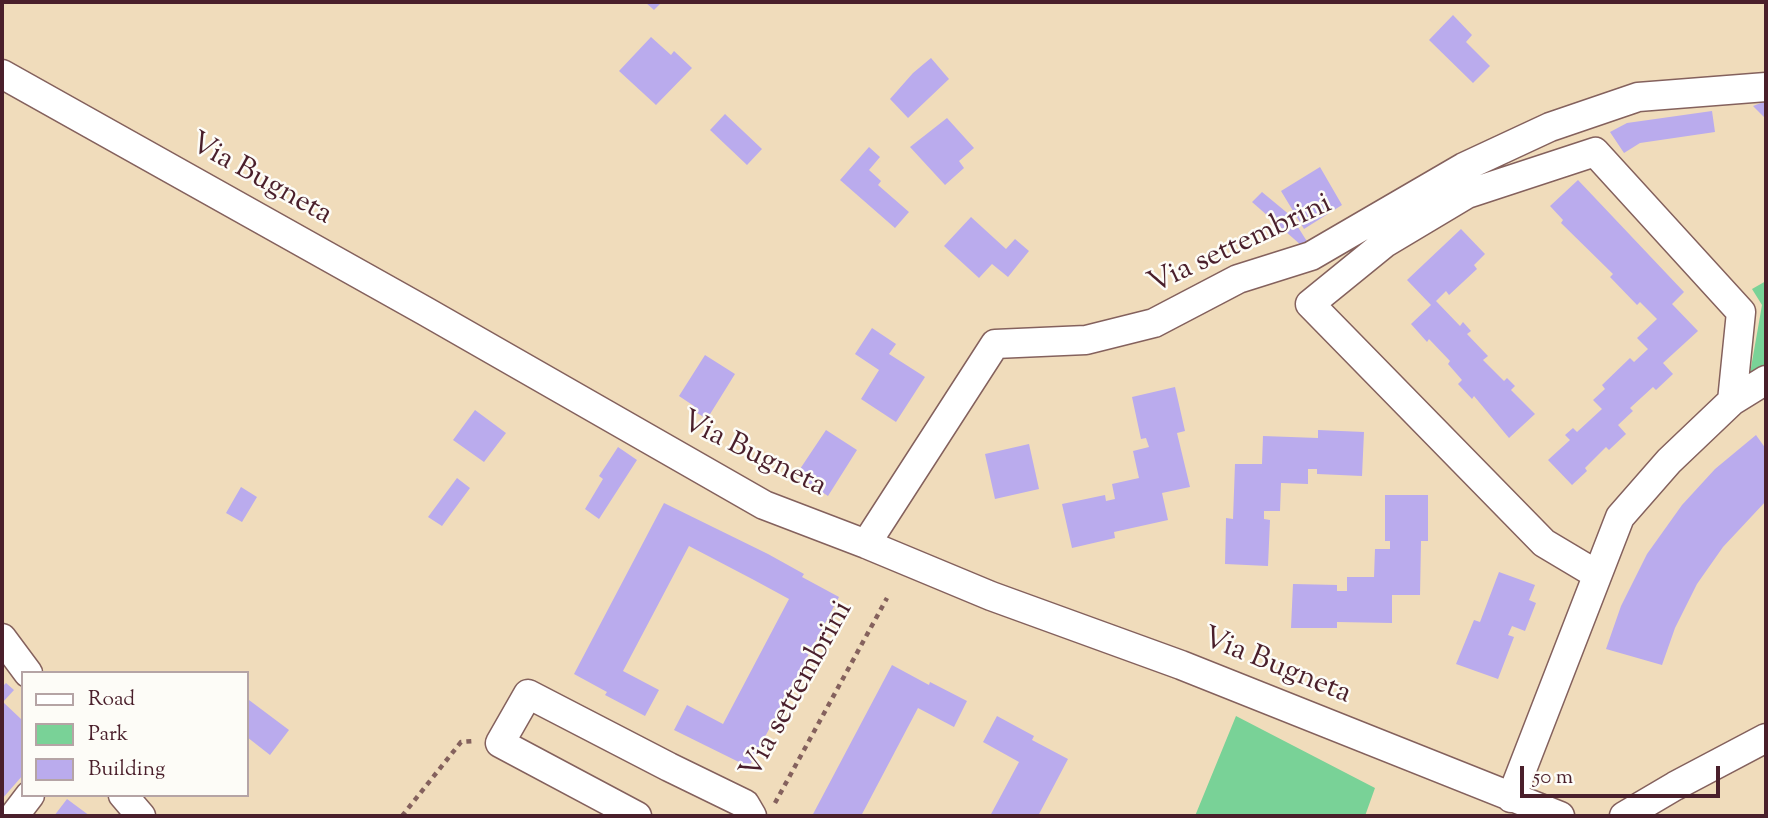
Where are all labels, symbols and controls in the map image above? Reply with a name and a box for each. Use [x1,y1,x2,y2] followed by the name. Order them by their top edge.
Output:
[182,127,338,235] street label: Via Bugneta
[1144,188,1338,304] street label: Via settembrini
[674,405,832,507] street label: Via Bugneta
[735,596,863,786] street label: Via settembrini
[1196,622,1356,714] street label: Via Bugneta
[21,671,248,797] legend
[88,685,135,715] text: Road
[88,720,128,750] text: Park
[1523,752,1722,796] scale bar
[88,755,165,785] text: Building
[1533,763,1573,793] text: 50 m

